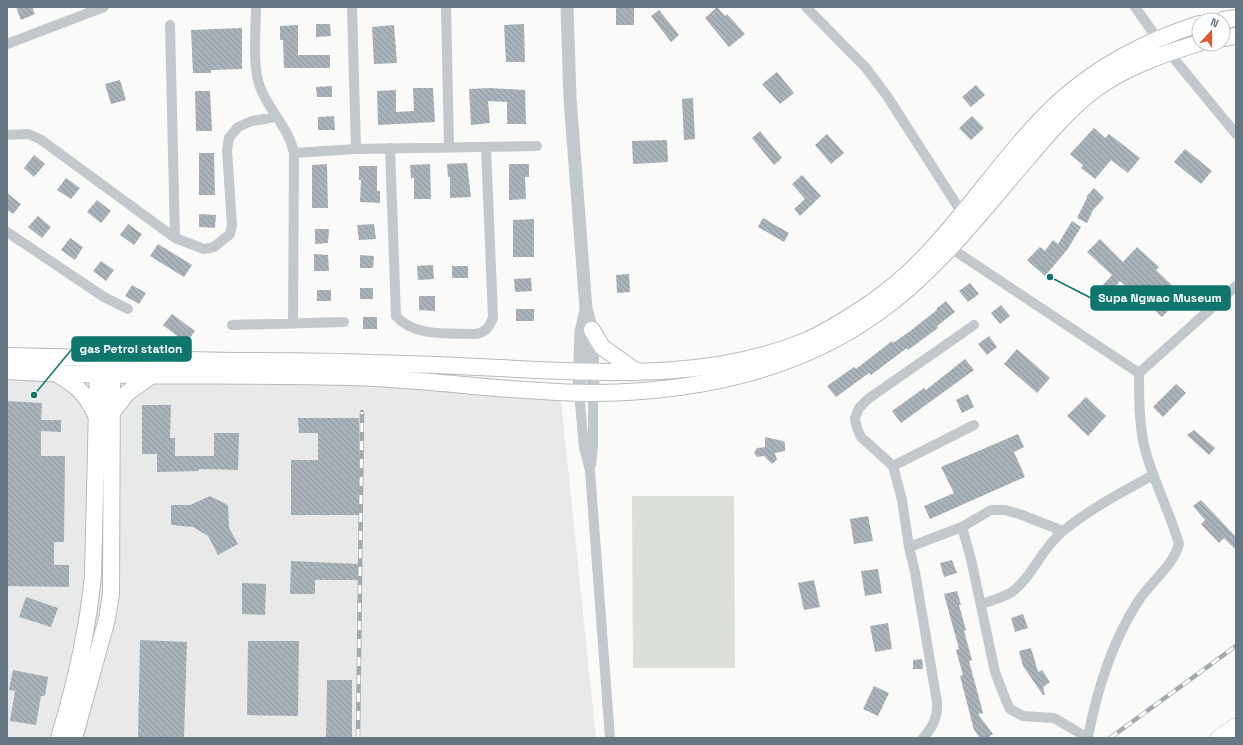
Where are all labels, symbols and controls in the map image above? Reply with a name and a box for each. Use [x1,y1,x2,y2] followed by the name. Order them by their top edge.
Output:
[1191,12,1231,52] north arrow
[1209,15,1221,31] text: N
[1091,286,1230,310] callout: Supa Ngwao Museum
[1098,290,1222,306] text: Supa Ngwao Museum
[72,337,191,361] callout: gas Petrol station
[80,341,182,357] text: gas Petrol station

